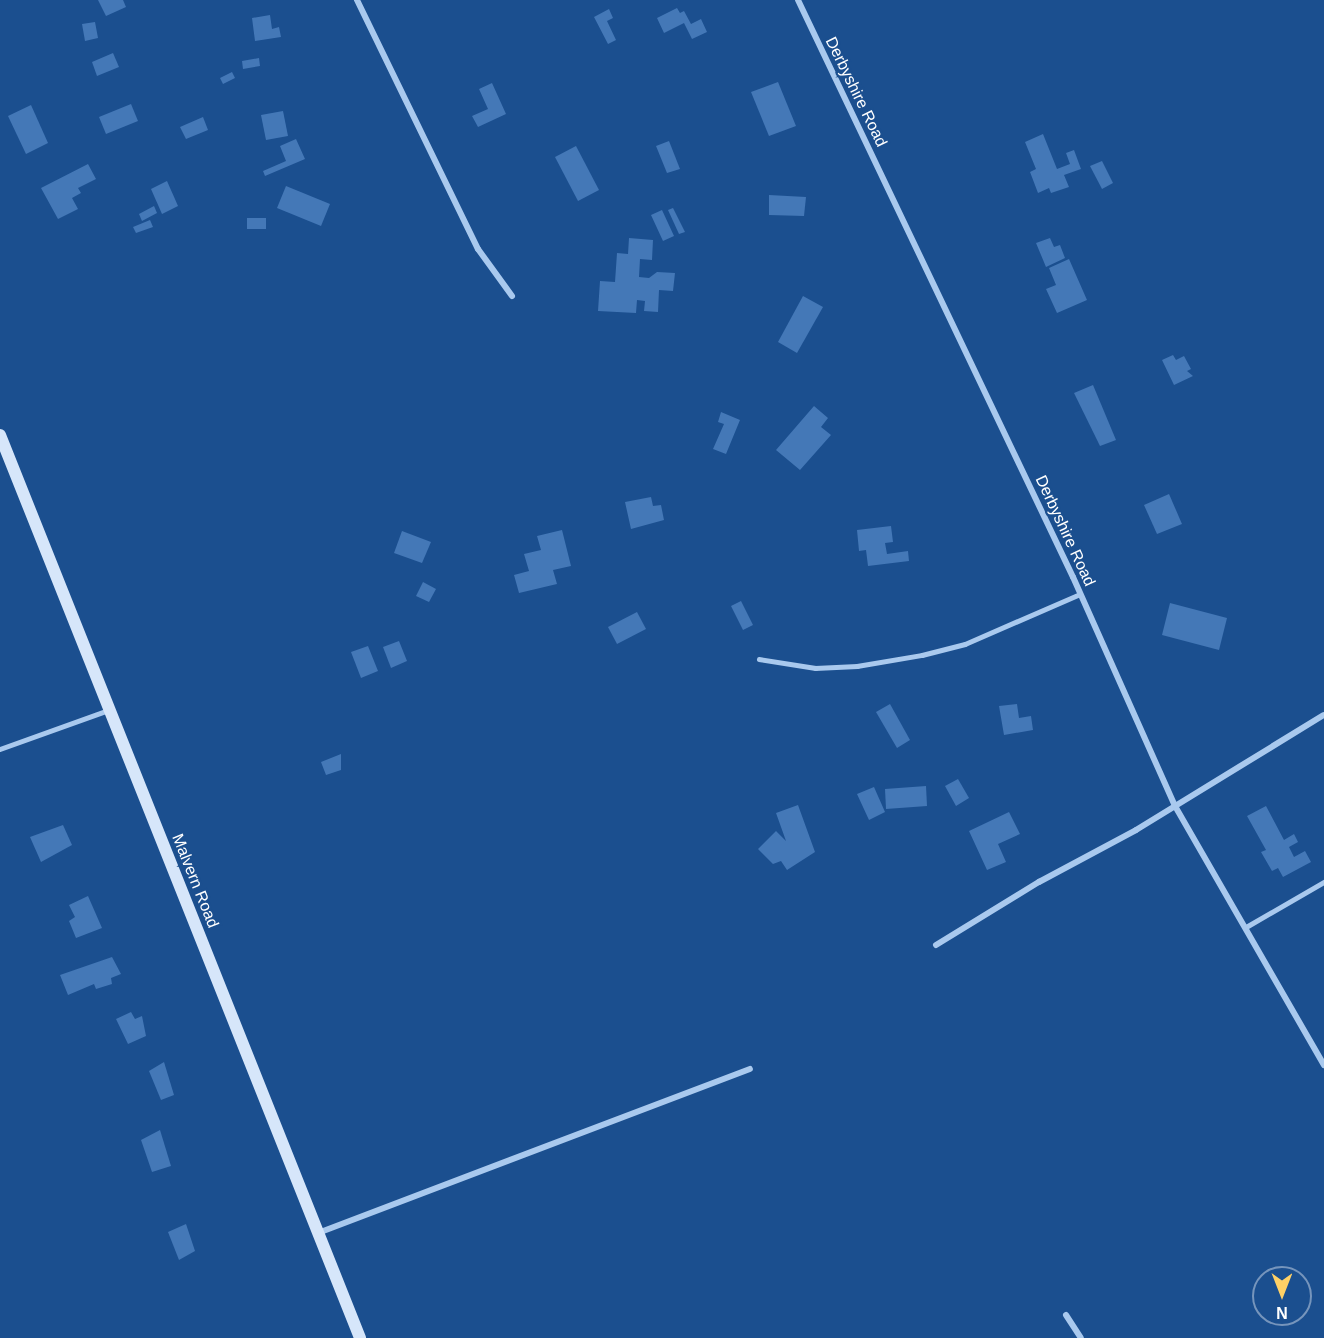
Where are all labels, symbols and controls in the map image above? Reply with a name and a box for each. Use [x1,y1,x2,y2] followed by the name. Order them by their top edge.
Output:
[821,34,891,150] street label: Derbyshire Road
[1031,473,1099,589] street label: Derbyshire Road
[167,831,223,931] street label: Malvern Road
[1252,1266,1312,1326] north arrow
[1276,1304,1288,1321] text: N

